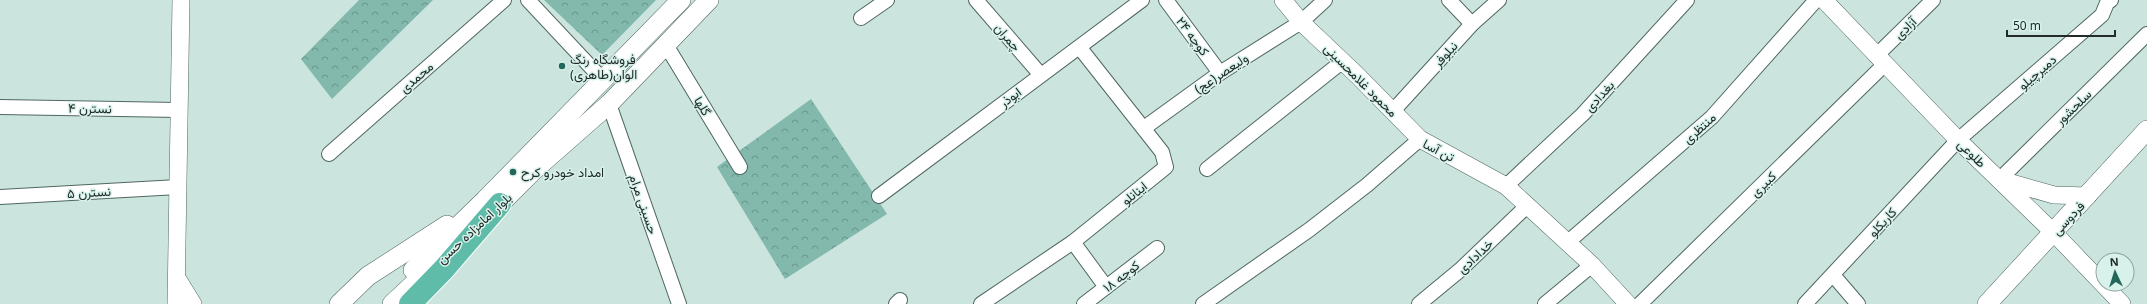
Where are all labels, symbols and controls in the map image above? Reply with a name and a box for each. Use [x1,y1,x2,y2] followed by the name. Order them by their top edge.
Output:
[1890,12,1921,43] street label: آزادی
[2007,12,2115,38] scale bar
[1172,13,1214,60] street label: کوچه ۲۴
[2013,17,2041,34] text: 50 m
[990,19,1026,56] street label: چمران
[1428,37,1462,72] street label: نیلوفر
[1320,39,1402,121] street label: محمود غلامحسینی
[1191,48,1252,98] street label: ولیعصر(عج)
[570,50,637,83] place label: فروشگاه رنگ الوان(طاهری)
[2014,50,2061,95] street label: دمیرچیلو
[395,57,437,97] street label: محمدی
[557,61,567,71] marker: فروشگاه رنگ الوان(طاهری)
[1580,76,1618,116] street label: بغدادی
[994,83,1025,112] street label: ابوذر
[2050,85,2095,130] street label: سلحشور
[690,93,716,119] street label: گلها
[68,99,112,117] street label: نسترن ۴
[1679,108,1720,148] street label: منتظری
[1420,134,1458,166] street label: تن آسا
[1954,135,1990,171] street label: طلوعی
[521,163,604,182] place label: امداد خودرو کرح
[508,167,518,177] marker: امداد خودرو کرح
[1746,167,1780,201] street label: کبیری
[625,172,663,237] street label: حسینی مرام
[1117,177,1151,209] street label: اینانلو
[67,182,112,202] street label: نسترن ۵
[432,188,516,268] street label: بلوار امامزاده حسن
[2048,197,2088,239] street label: فردوسی
[1864,203,1900,241] street label: کاریکلو
[1453,234,1497,277] street label: خدادادی
[2095,252,2135,292] north arrow
[2109,254,2119,269] text: N
[1099,256,1144,297] street label: کوچه ۱۸

